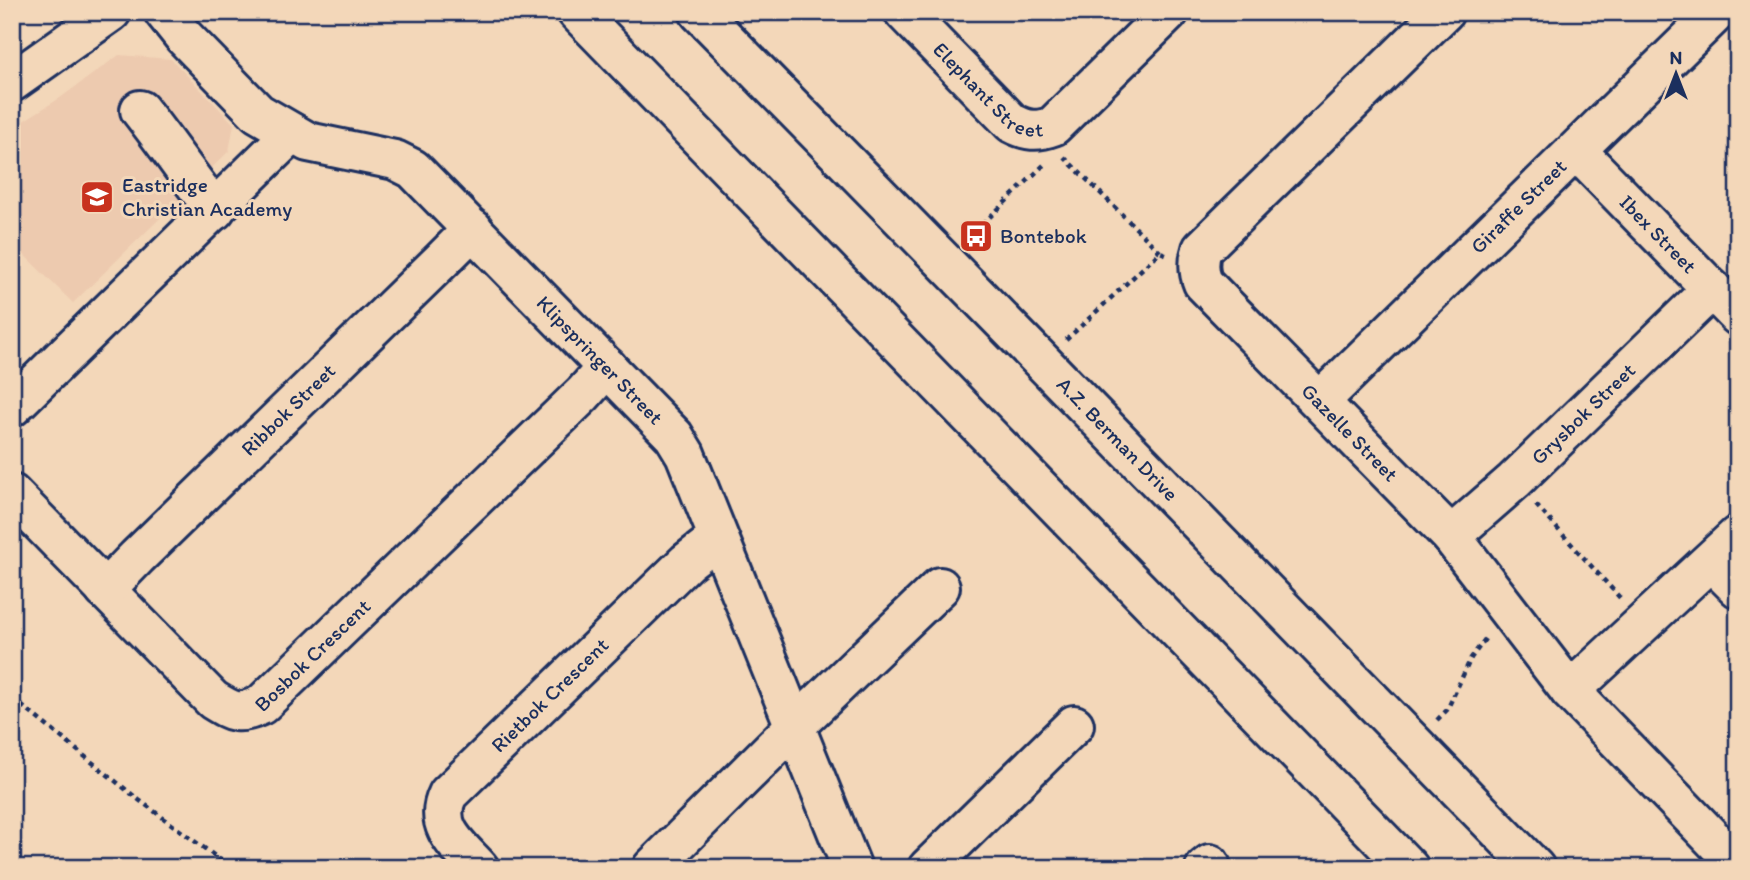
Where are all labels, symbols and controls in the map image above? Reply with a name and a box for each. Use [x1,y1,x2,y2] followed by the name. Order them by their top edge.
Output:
[928,37,1044,142] street label: Elephant Street
[1642,38,1712,108] north arrow
[1670,46,1682,69] text: N
[1465,153,1572,259] street label: Giraffe Street
[122,172,292,221] place label: Eastridge Christian Academy
[78,178,116,216] school or university icon: Eastridge Christian Academy
[1615,189,1702,278] street label: Ibex Street
[957,217,995,255] bus stop icon: Bontebok
[1000,223,1087,248] place label: Bontebok
[532,290,669,429] street label: Klipspringer Street
[1526,357,1640,470] street label: Grysbok Street
[235,358,340,461] street label: Ribbok Street
[1052,372,1184,506] street label: A.Z. Berman Drive
[1296,378,1404,487] street label: Gazelle Street
[249,593,375,717] street label: Bosbok Crescent
[486,632,613,757] street label: Rietbok Crescent

